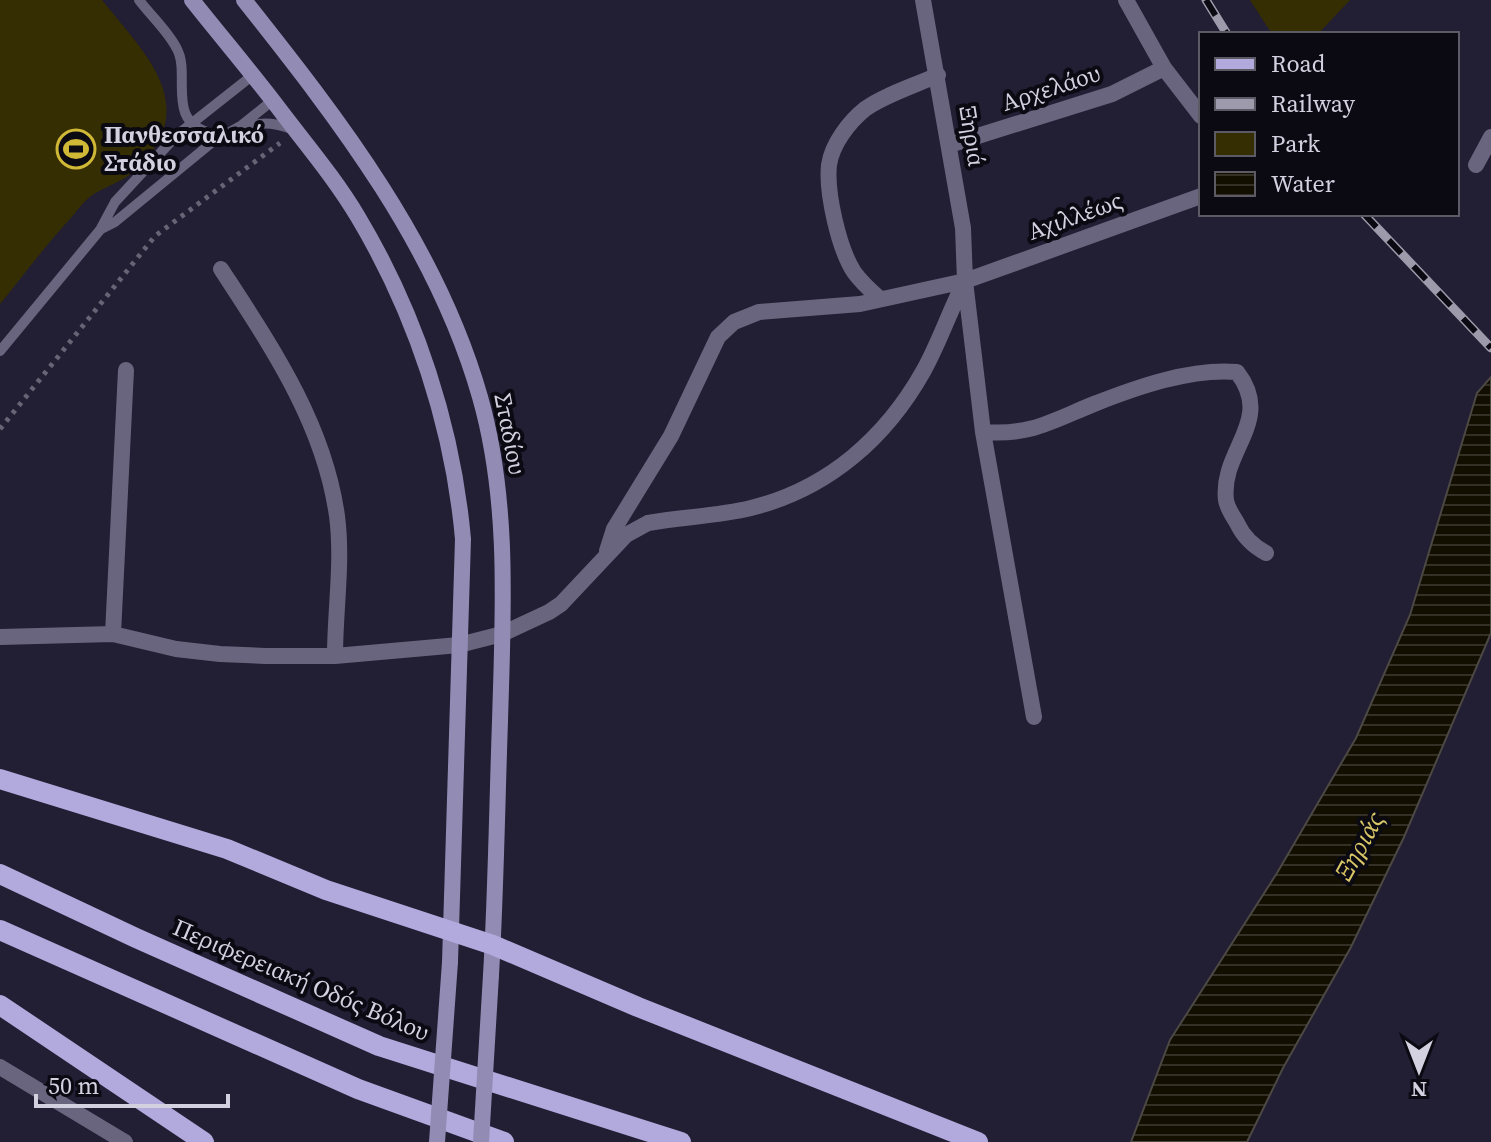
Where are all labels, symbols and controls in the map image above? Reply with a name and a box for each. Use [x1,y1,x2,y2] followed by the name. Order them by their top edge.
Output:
[1199,32,1459,216] legend
[1271,47,1326,80] text: Road
[997,56,1104,119] street label: Αρχελάου
[1271,87,1356,120] text: Railway
[951,103,994,168] street label: Ξηριά
[104,118,264,179] place label: Πανθεσσαλικό Στάδιο
[1271,127,1321,160] text: Park
[55,128,97,170] sports icon: Πανθεσσαλικό Στάδιο
[1271,167,1335,200] text: Water
[1023,183,1127,248] street label: Αχιλλέως
[486,390,535,477] street label: Σταδίου
[1325,805,1393,887] water label: Ξηριάς
[168,911,434,1049] street label: Περιφερειακή Οδός Βόλου
[1379,1030,1459,1110] north arrow
[36,1058,228,1108] scale bar
[48,1069,99,1102] text: 50 m
[1411,1075,1427,1105] text: N

